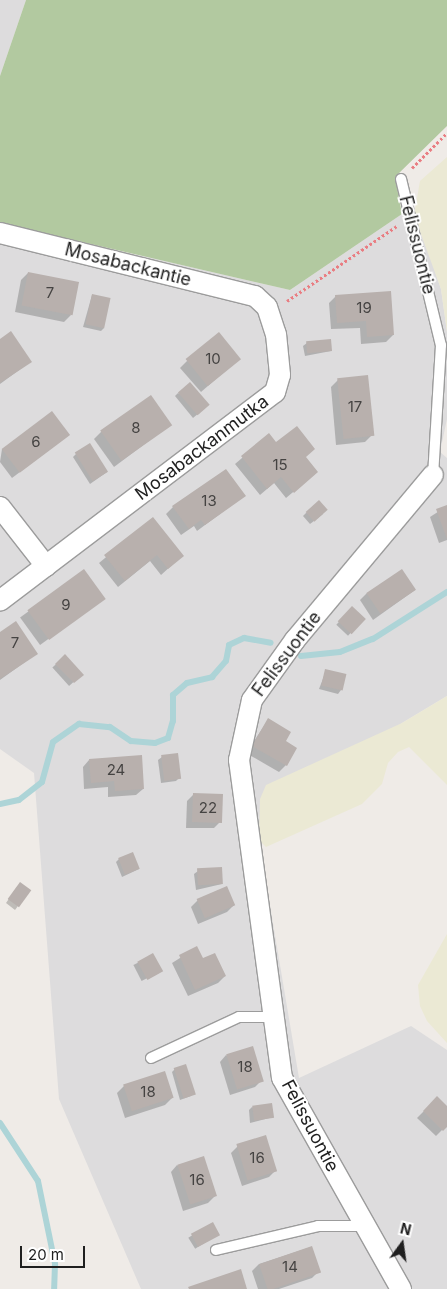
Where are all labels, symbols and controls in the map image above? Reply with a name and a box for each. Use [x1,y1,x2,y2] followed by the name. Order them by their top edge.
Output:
[394,193,440,297] street label: Felissuontie
[63,239,193,291] street label: Mosabackantie
[46,284,54,302] house number: 7
[356,299,372,317] house number: 19
[205,350,221,368] house number: 10
[131,391,273,505] street label: Mosabackanmutka
[348,398,362,416] house number: 17
[131,419,141,437] house number: 8
[31,433,41,451] house number: 6
[272,456,288,474] house number: 15
[201,492,217,510] house number: 13
[61,596,71,614] house number: 9
[248,607,326,701] street label: Felissuontie
[11,634,19,652] house number: 7
[107,761,125,779] house number: 24
[199,799,217,817] house number: 22
[237,1058,253,1076] house number: 18
[277,1076,343,1176] street label: Felissuontie
[140,1083,156,1101] house number: 18
[249,1149,265,1167] house number: 16
[189,1171,205,1189] house number: 16
[377,1219,427,1269] north arrow
[399,1219,413,1238] text: N
[22,1236,88,1268] scale bar
[28,1245,64,1264] text: 20 m
[282,1258,298,1276] house number: 14

